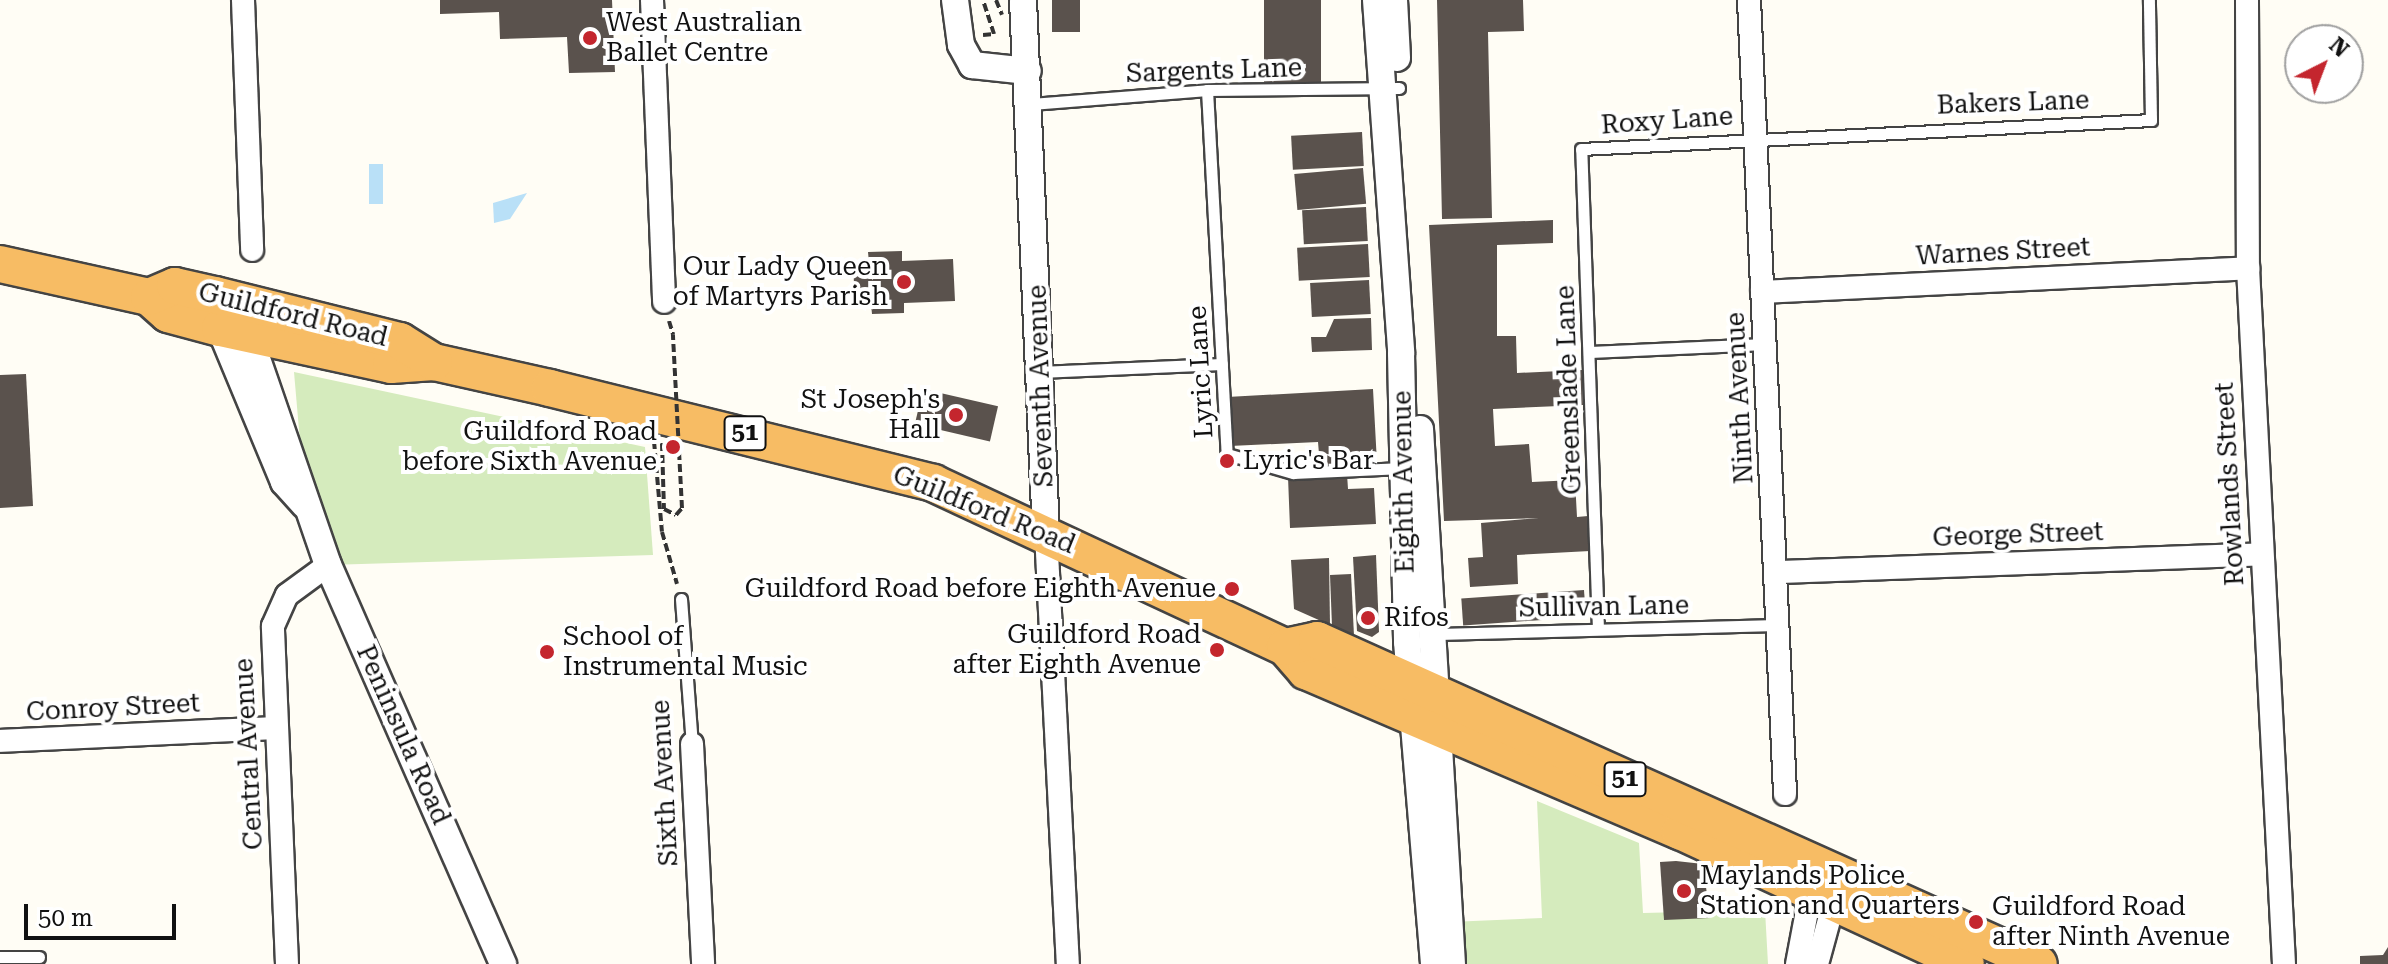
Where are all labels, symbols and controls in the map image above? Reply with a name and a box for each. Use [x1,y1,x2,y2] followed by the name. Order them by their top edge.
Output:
[606,7,802,68] place label: West Australian Ballet Centre
[2284,24,2364,104] north arrow
[581,29,599,47] marker: West Australian Ballet Centre
[2324,32,2354,62] text: N
[1126,52,1302,90] street label: Sargents Lane
[1936,85,2090,121] street label: Bakers Lane
[1600,101,1734,141] street label: Roxy Lane
[1915,232,2091,272] street label: Warnes Street
[673,251,888,312] place label: Our Lady Queen of Martyrs Parish
[895,273,913,291] marker: Our Lady Queen of Martyrs Parish
[195,276,391,354] street label: Guildford Road
[1022,284,1060,488] street label: Seventh Avenue
[1550,285,1588,495] street label: Greenslade Lane
[1182,305,1220,439] street label: Lyric Lane
[1720,311,1760,485] street label: Ninth Avenue
[2209,381,2251,587] street label: Rowlands Street
[801,384,940,446] place label: St Joseph's Hall
[1387,390,1421,574] street label: Eighth Avenue
[947,406,965,424] marker: St Joseph's Hall
[723,413,767,453] road number: 51
[402,416,657,478] place label: Guildford Road before Sixth Avenue
[664,438,682,456] marker: Guildford Road before Sixth Avenue
[1243,445,1374,477] place label: Lyric's Bar
[1218,452,1236,470] marker: Lyric's Bar
[888,459,1080,561] street label: Guildford Road
[1932,516,2104,554] street label: George Street
[745,573,1216,605] place label: Guildford Road before Eighth Avenue
[1223,580,1241,598] marker: Guildford Road before Eighth Avenue
[1519,590,1689,624] street label: Sullivan Lane
[1384,602,1449,634] place label: Rifos
[1359,609,1377,627] marker: Rifos
[952,619,1201,680] place label: Guildford Road after Eighth Avenue
[563,621,808,682] place label: School of Instrumental Music
[349,640,457,830] street label: Peninsula Road
[1208,641,1226,659] marker: Guildford Road after Eighth Avenue
[538,643,556,661] marker: School of Instrumental Music
[228,657,270,851] street label: Central Avenue
[25,688,201,728] street label: Conroy Street
[645,699,685,867] street label: Sixth Avenue
[1603,759,1647,799] road number: 51
[1700,860,1960,922] place label: Maylands Police Station and Quarters
[1675,882,1693,900] marker: Maylands Police Station and Quarters
[28,888,180,938] scale bar
[1992,891,2230,952] place label: Guildford Road after Ninth Avenue
[38,904,93,932] text: 50 m
[1967,913,1985,931] marker: Guildford Road after Ninth Avenue

